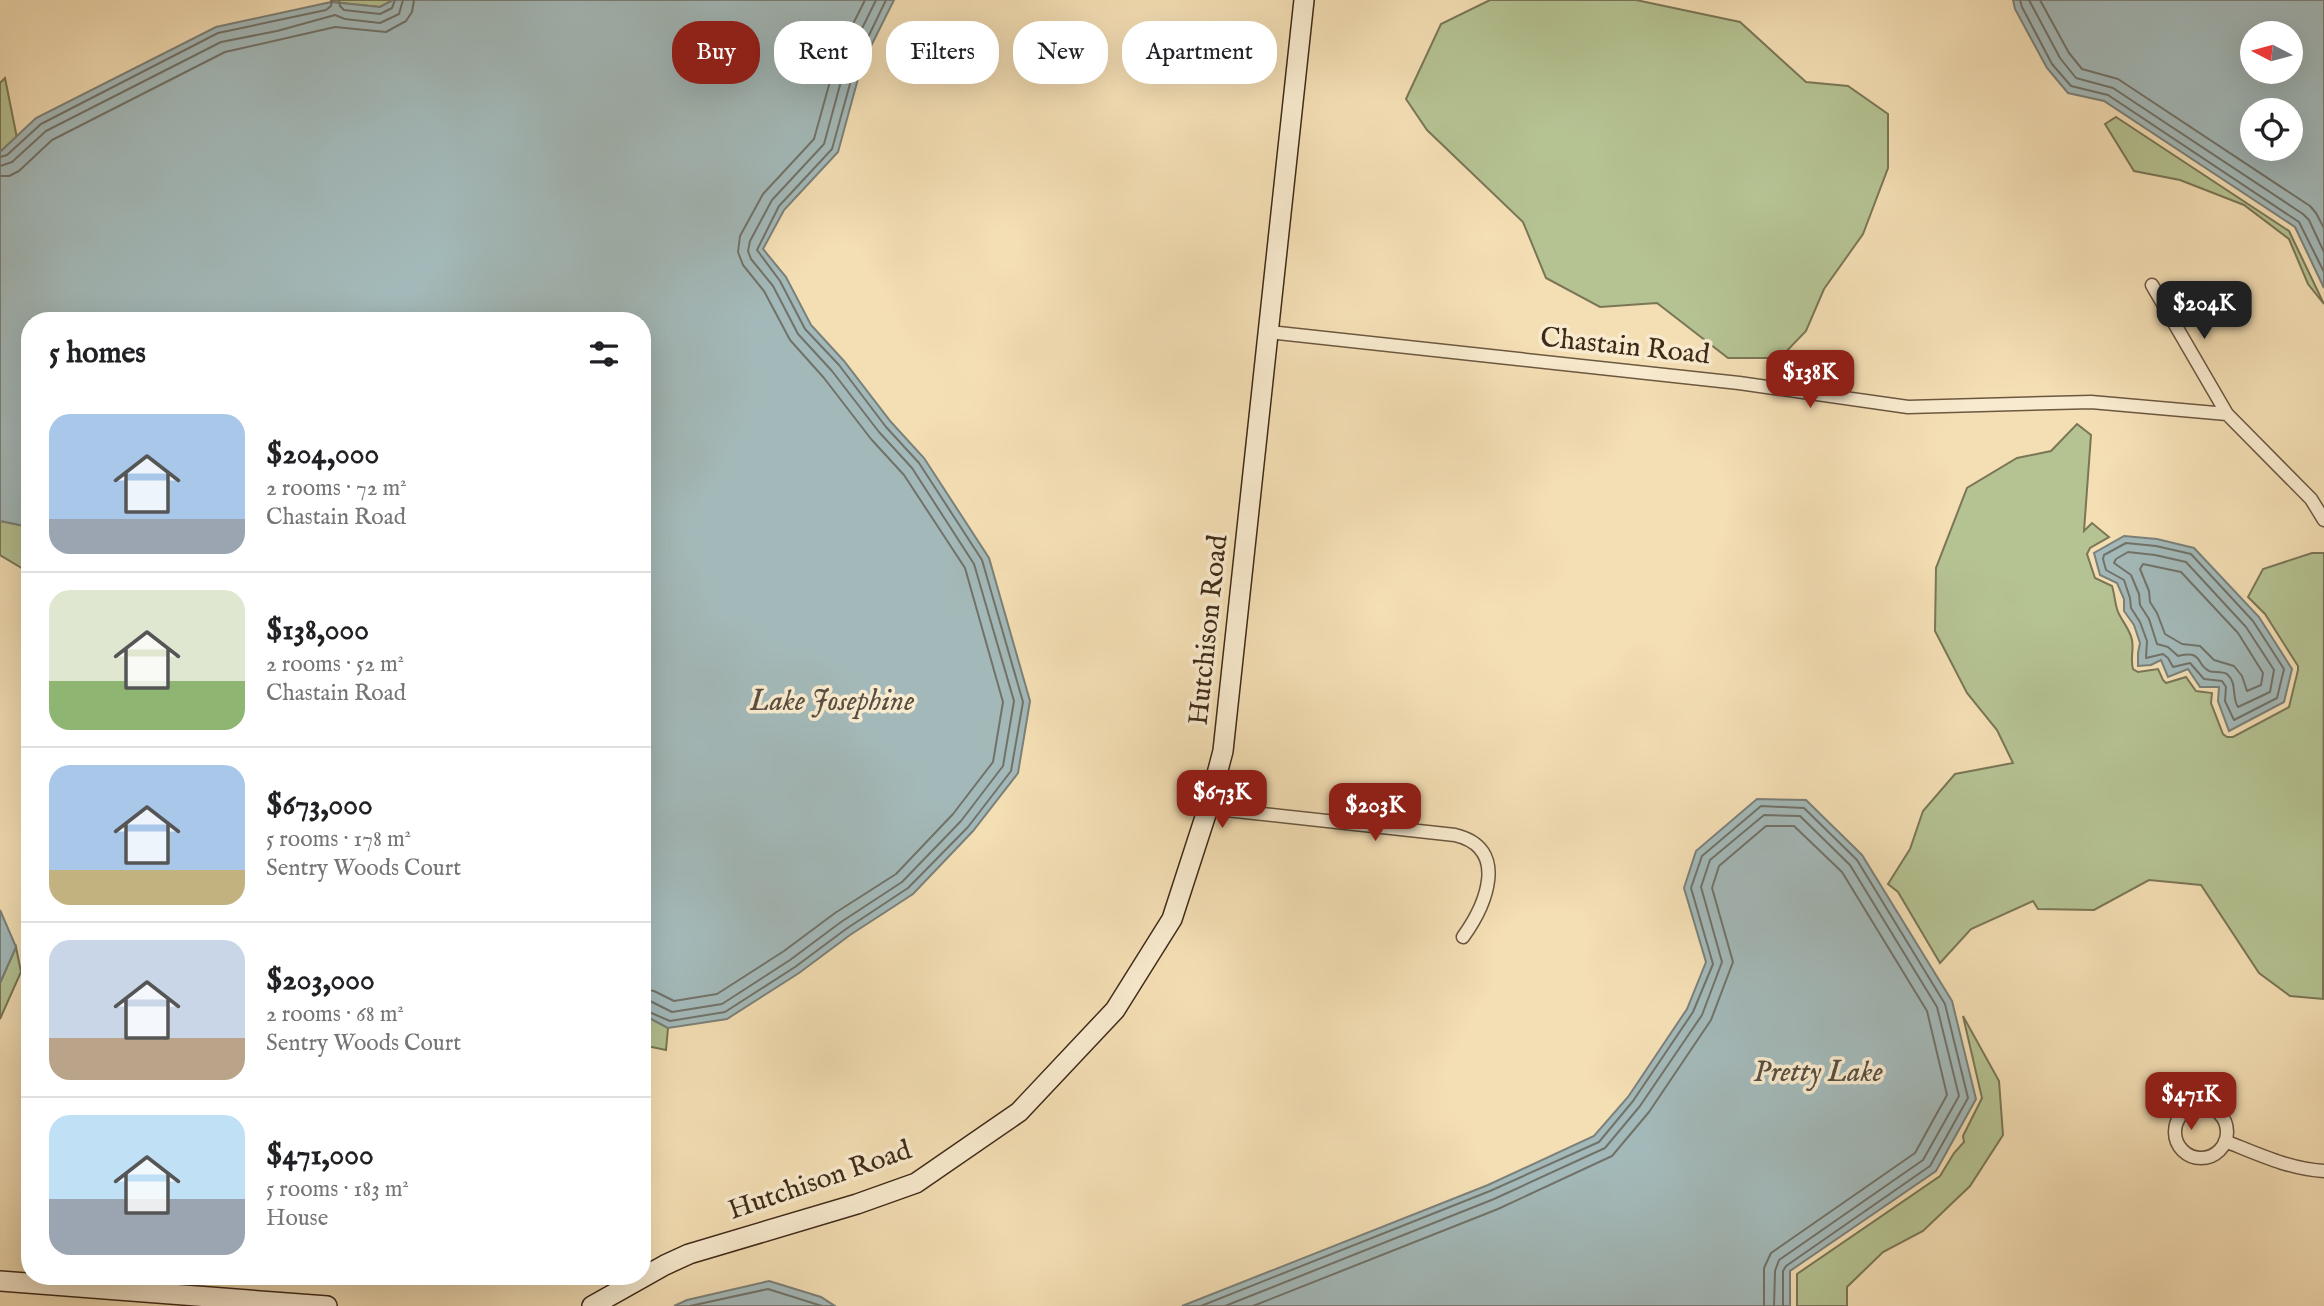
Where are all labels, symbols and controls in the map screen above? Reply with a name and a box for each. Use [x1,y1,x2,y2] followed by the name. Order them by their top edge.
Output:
[672,21,760,84] chip: Buy
[774,21,872,84] chip: Rent
[886,21,999,84] chip: Filters
[1013,21,1108,84] chip: New
[1122,21,1277,84] chip: Apartment
[2240,21,2303,84] north arrow
[2240,21,2303,161] map controls
[2240,98,2303,161] button: locate
[2155,282,2253,341] pin: $204K
[2173,289,2235,318] text: $204K
[1538,321,1712,373] street label: Chastain Road
[49,335,146,373] text: 5 homes
[585,335,623,373] icon: filters
[1761,350,1859,410] pin: $138K
[1782,358,1838,387] text: $138K
[266,436,379,474] text: $204,000
[105,442,189,526] icon: home
[266,474,407,503] text: 2 rooms · 72 m²
[266,503,406,532] text: Chastain Road
[1182,533,1236,727] street label: Hutchison Road
[266,612,369,650] text: $138,000
[105,618,189,702] icon: home
[266,650,404,679] text: 2 rooms · 52 m²
[266,679,406,708] text: Chastain Road
[749,683,914,721] water label: Lake Josephine
[1173,770,1271,830] pin: $673K
[1193,778,1251,807] text: $673K
[1326,784,1424,843] pin: $203K
[266,787,373,825] text: $673,000
[1345,791,1405,820] text: $203K
[105,793,189,877] icon: home
[266,825,411,854] text: 5 rooms · 178 m²
[266,854,461,883] text: Sentry Woods Court
[266,962,375,1000] text: $203,000
[105,968,189,1052] icon: home
[266,1000,404,1029] text: 2 rooms · 68 m²
[266,1029,461,1058] text: Sentry Woods Court
[1753,1054,1883,1092] water label: Pretty Lake
[2142,1072,2240,1132] pin: $471K
[2161,1080,2221,1109] text: $471K
[724,1133,916,1229] street label: Hutchison Road
[266,1137,374,1175] text: $471,000
[105,1143,189,1227] icon: home
[266,1175,409,1204] text: 5 rooms · 183 m²
[266,1204,328,1233] text: House

